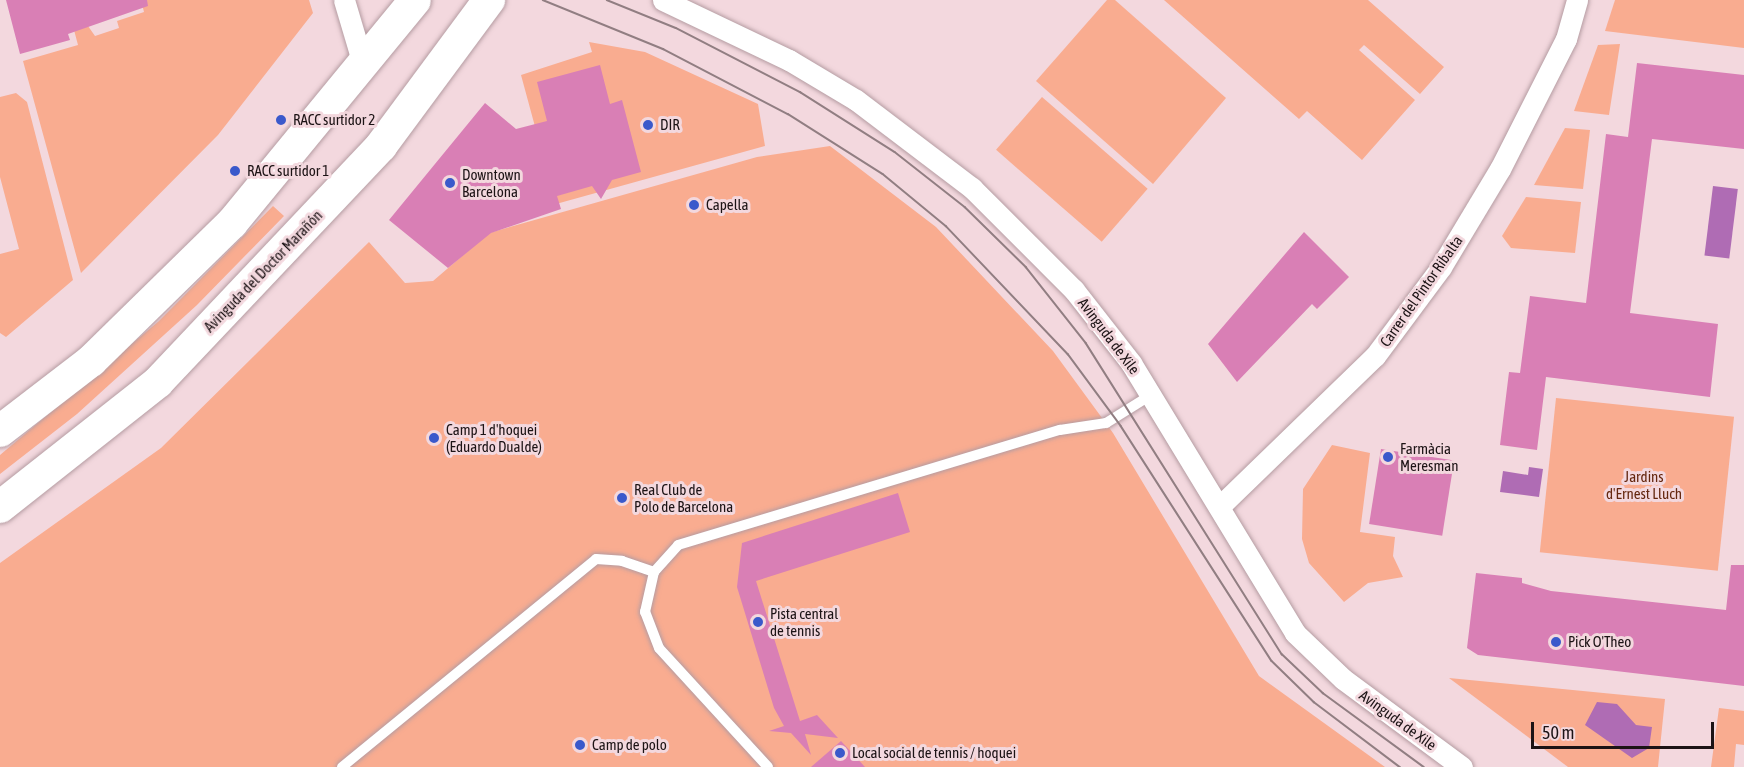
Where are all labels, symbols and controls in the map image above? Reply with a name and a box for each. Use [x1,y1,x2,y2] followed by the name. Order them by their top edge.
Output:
[293,111,375,129] place label: RACC surtidor 2
[274,113,288,127] marker: RACC surtidor 2
[660,116,680,134] place label: DIR
[641,118,655,132] marker: DIR
[247,162,329,180] place label: RACC surtidor 1
[228,164,242,178] marker: RACC surtidor 1
[462,165,521,200] place label: Downtown Barcelona
[443,176,457,190] marker: Downtown Barcelona
[706,196,749,214] place label: Capella
[687,198,701,212] marker: Capella
[200,206,326,336] street label: Avinguda del Doctor Marañón
[1376,232,1466,350] street label: Carrer del Pintor Ribalta
[1074,294,1144,378] street label: Avinguda de Xile
[446,420,542,455] place label: Camp 1 d'hoquei (Eduardo Dualde)
[427,431,441,445] marker: Camp 1 d'hoquei (Eduardo Dualde)
[1400,439,1458,474] place label: Farmàcia Meresman
[1381,450,1395,464] marker: Farmàcia Meresman
[1606,467,1682,502] park label: Jardins d'Ernest Lluch
[634,480,733,515] place label: Real Club de Polo de Barcelona
[615,491,629,505] marker: Real Club de Polo de Barcelona
[770,604,838,639] place label: Pista central de tennis
[751,615,765,629] marker: Pista central de tennis
[1568,633,1631,651] place label: Pick O'Theo
[1549,635,1563,649] marker: Pick O'Theo
[1356,686,1440,754] street label: Avinguda de Xile
[1534,710,1717,748] scale bar
[1542,722,1574,743] text: 50 m
[592,736,667,754] place label: Camp de polo
[573,738,587,752] marker: Camp de polo
[852,744,1016,762] place label: Local social de tennis / hoquei
[833,746,847,760] marker: Local social de tennis / hoquei

